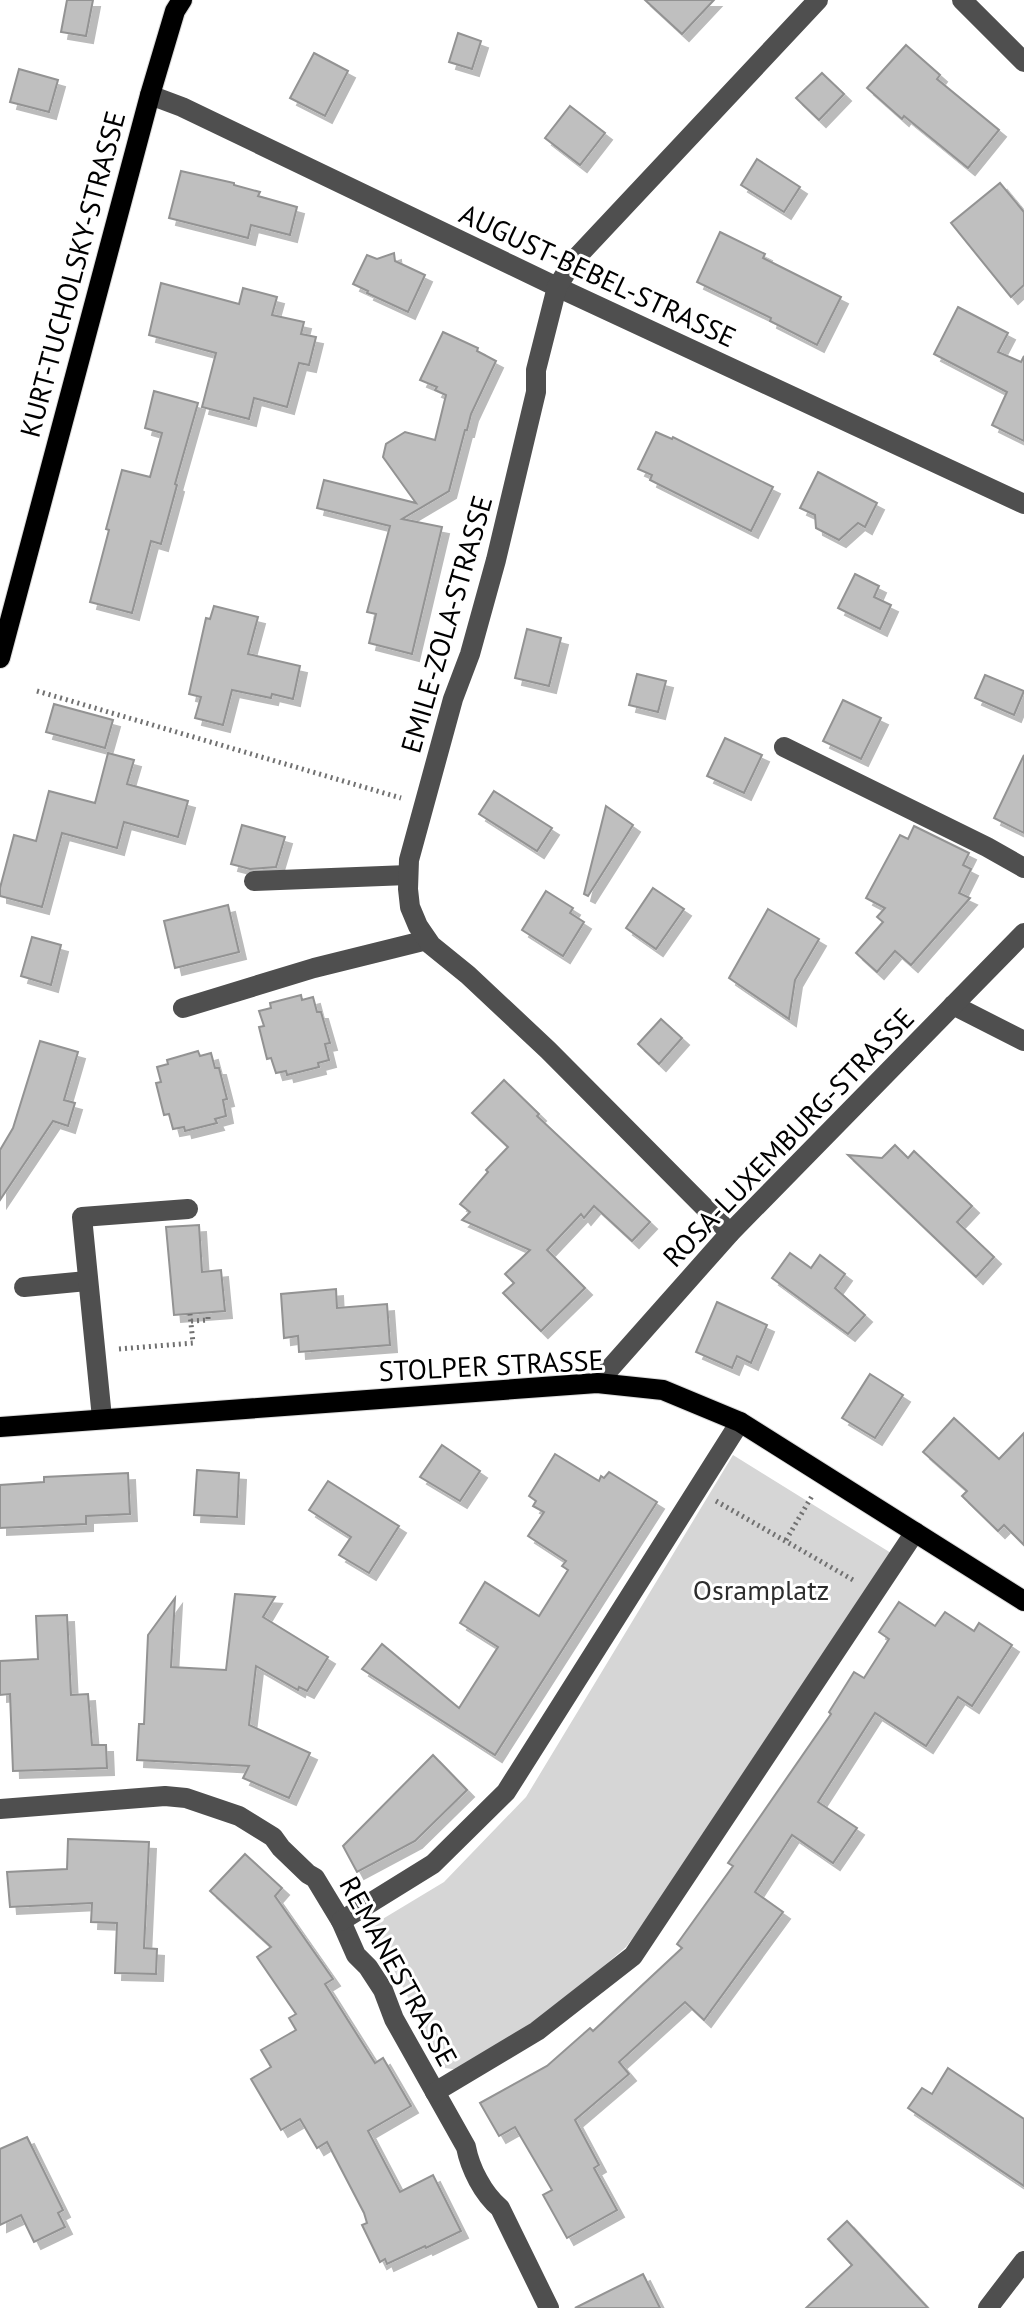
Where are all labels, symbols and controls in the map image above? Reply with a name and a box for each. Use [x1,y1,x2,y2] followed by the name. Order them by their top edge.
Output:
[11,107,133,441] street label: KURT-TUCHOLSKY-STRASSE
[454,195,742,355] street label: AUGUST-BEBEL-STRASSE
[392,491,500,757] street label: EMILE-ZOLA-STRASSE
[654,999,922,1275] street label: ROSA-LUXEMBURG-STRASSE
[378,1341,604,1389] street label: STOLPER STRASSE
[693,1571,829,1608] park label: Osramplatz
[332,1870,466,2072] street label: REMANESTRASSE

